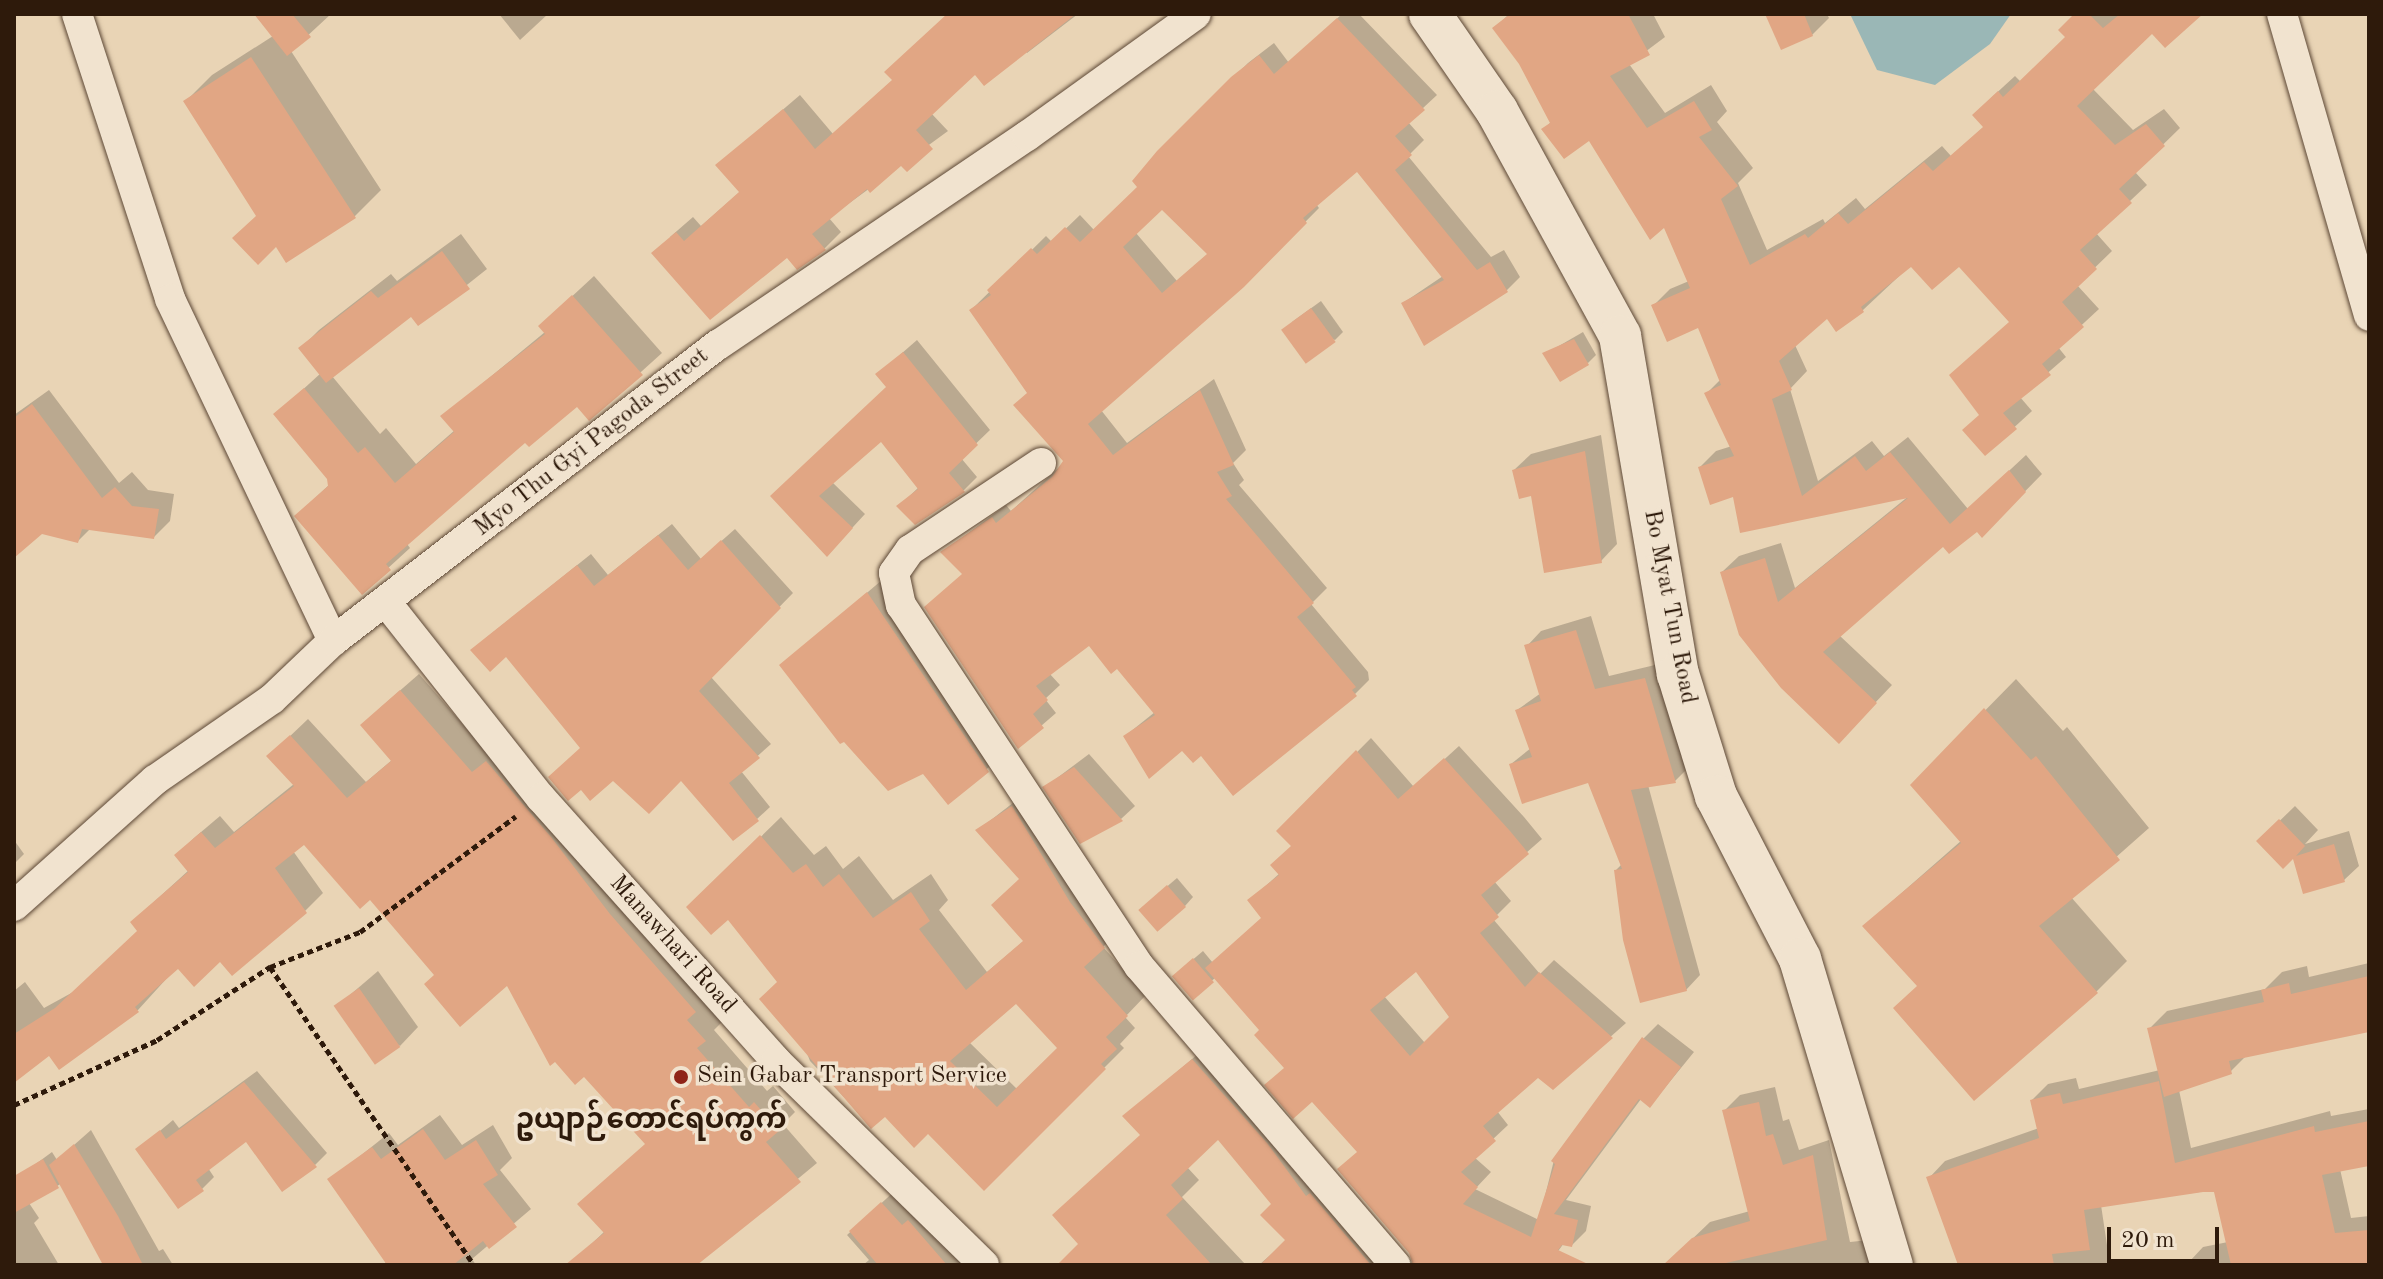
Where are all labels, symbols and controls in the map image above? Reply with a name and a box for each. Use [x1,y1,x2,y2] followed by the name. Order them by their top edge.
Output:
[469,342,715,544] street label: Myo Thu Gyi Pagoda Street
[1636,507,1702,707] street label: Bo Myat Tun Road
[602,870,742,1020] street label: Manawhari Road
[697,1063,1007,1091] place label: Sein Gabar Transport Service
[672,1068,690,1086] marker: Sein Gabar Transport Service
[516,1104,786,1138] district label: ဥယျာဉ်တောင်ရပ်ကွက်
[2111,1211,2223,1261] scale bar
[2121,1229,2175,1253] text: 20 m

